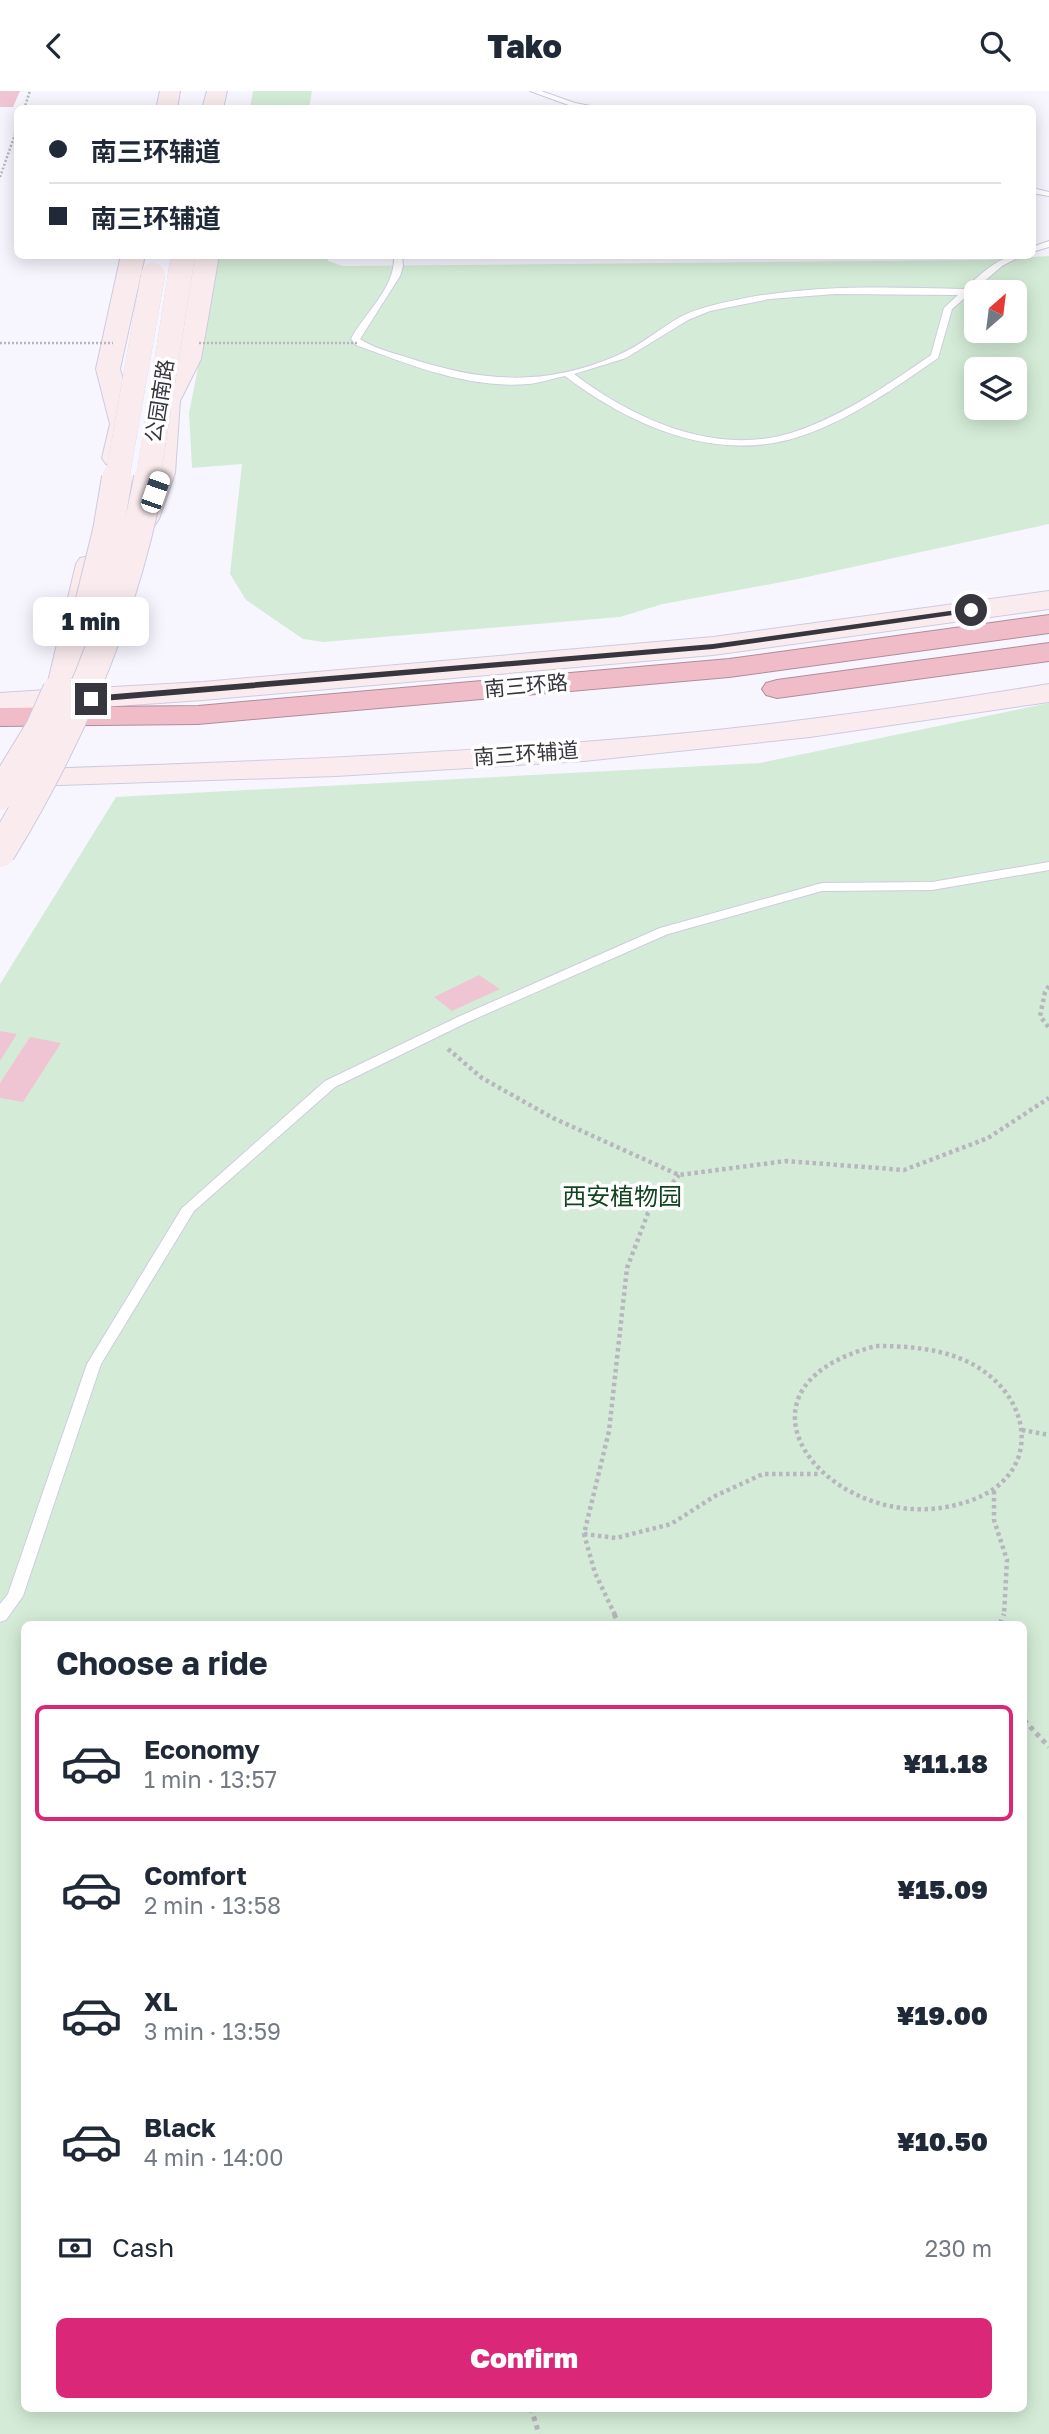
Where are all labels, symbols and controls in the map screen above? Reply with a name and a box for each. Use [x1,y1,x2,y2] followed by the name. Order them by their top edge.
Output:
[35,27,73,65] icon: back
[487,27,562,65] text: Tako
[976,27,1014,65] icon: search
[91,136,221,167] text: 南三环辅道
[91,203,221,234] text: 南三环辅道
[964,280,1027,343] north arrow
[964,280,1027,420] map controls
[140,357,178,444] street label: 公园南路
[964,357,1027,420] button: layers
[139,469,172,515] car
[955,594,987,626] route start
[33,597,149,647] callout: 1 min
[62,607,120,635] text: 1 min
[483,668,569,702] street label: 南三环路
[75,683,107,715] route end
[473,736,579,770] street label: 南三环辅道
[562,1181,682,1210] park label: 西安植物园
[56,1644,268,1682] text: Choose a ride
[60,1732,123,1795] icon: car
[144,1734,260,1765] text: Economy
[903,1748,988,1779] text: ¥11.18
[144,1765,277,1793] text: 1 min · 13:57
[60,1858,123,1921] icon: car
[144,1860,247,1891] text: Comfort
[897,1874,988,1905] text: ¥15.09
[144,1891,281,1919] text: 2 min · 13:58
[60,1984,123,2047] icon: car
[144,1986,178,2017] text: XL
[896,2000,988,2031] text: ¥19.00
[144,2017,281,2045] text: 3 min · 13:59
[60,2110,123,2173] icon: car
[144,2112,216,2143] text: Black
[897,2126,988,2157] text: ¥10.50
[144,2143,283,2171] text: 4 min · 14:00
[56,2229,94,2267] icon: cash
[112,2232,174,2263] text: Cash
[925,2234,992,2262] text: 230 m
[56,2318,992,2398] button: Confirm

